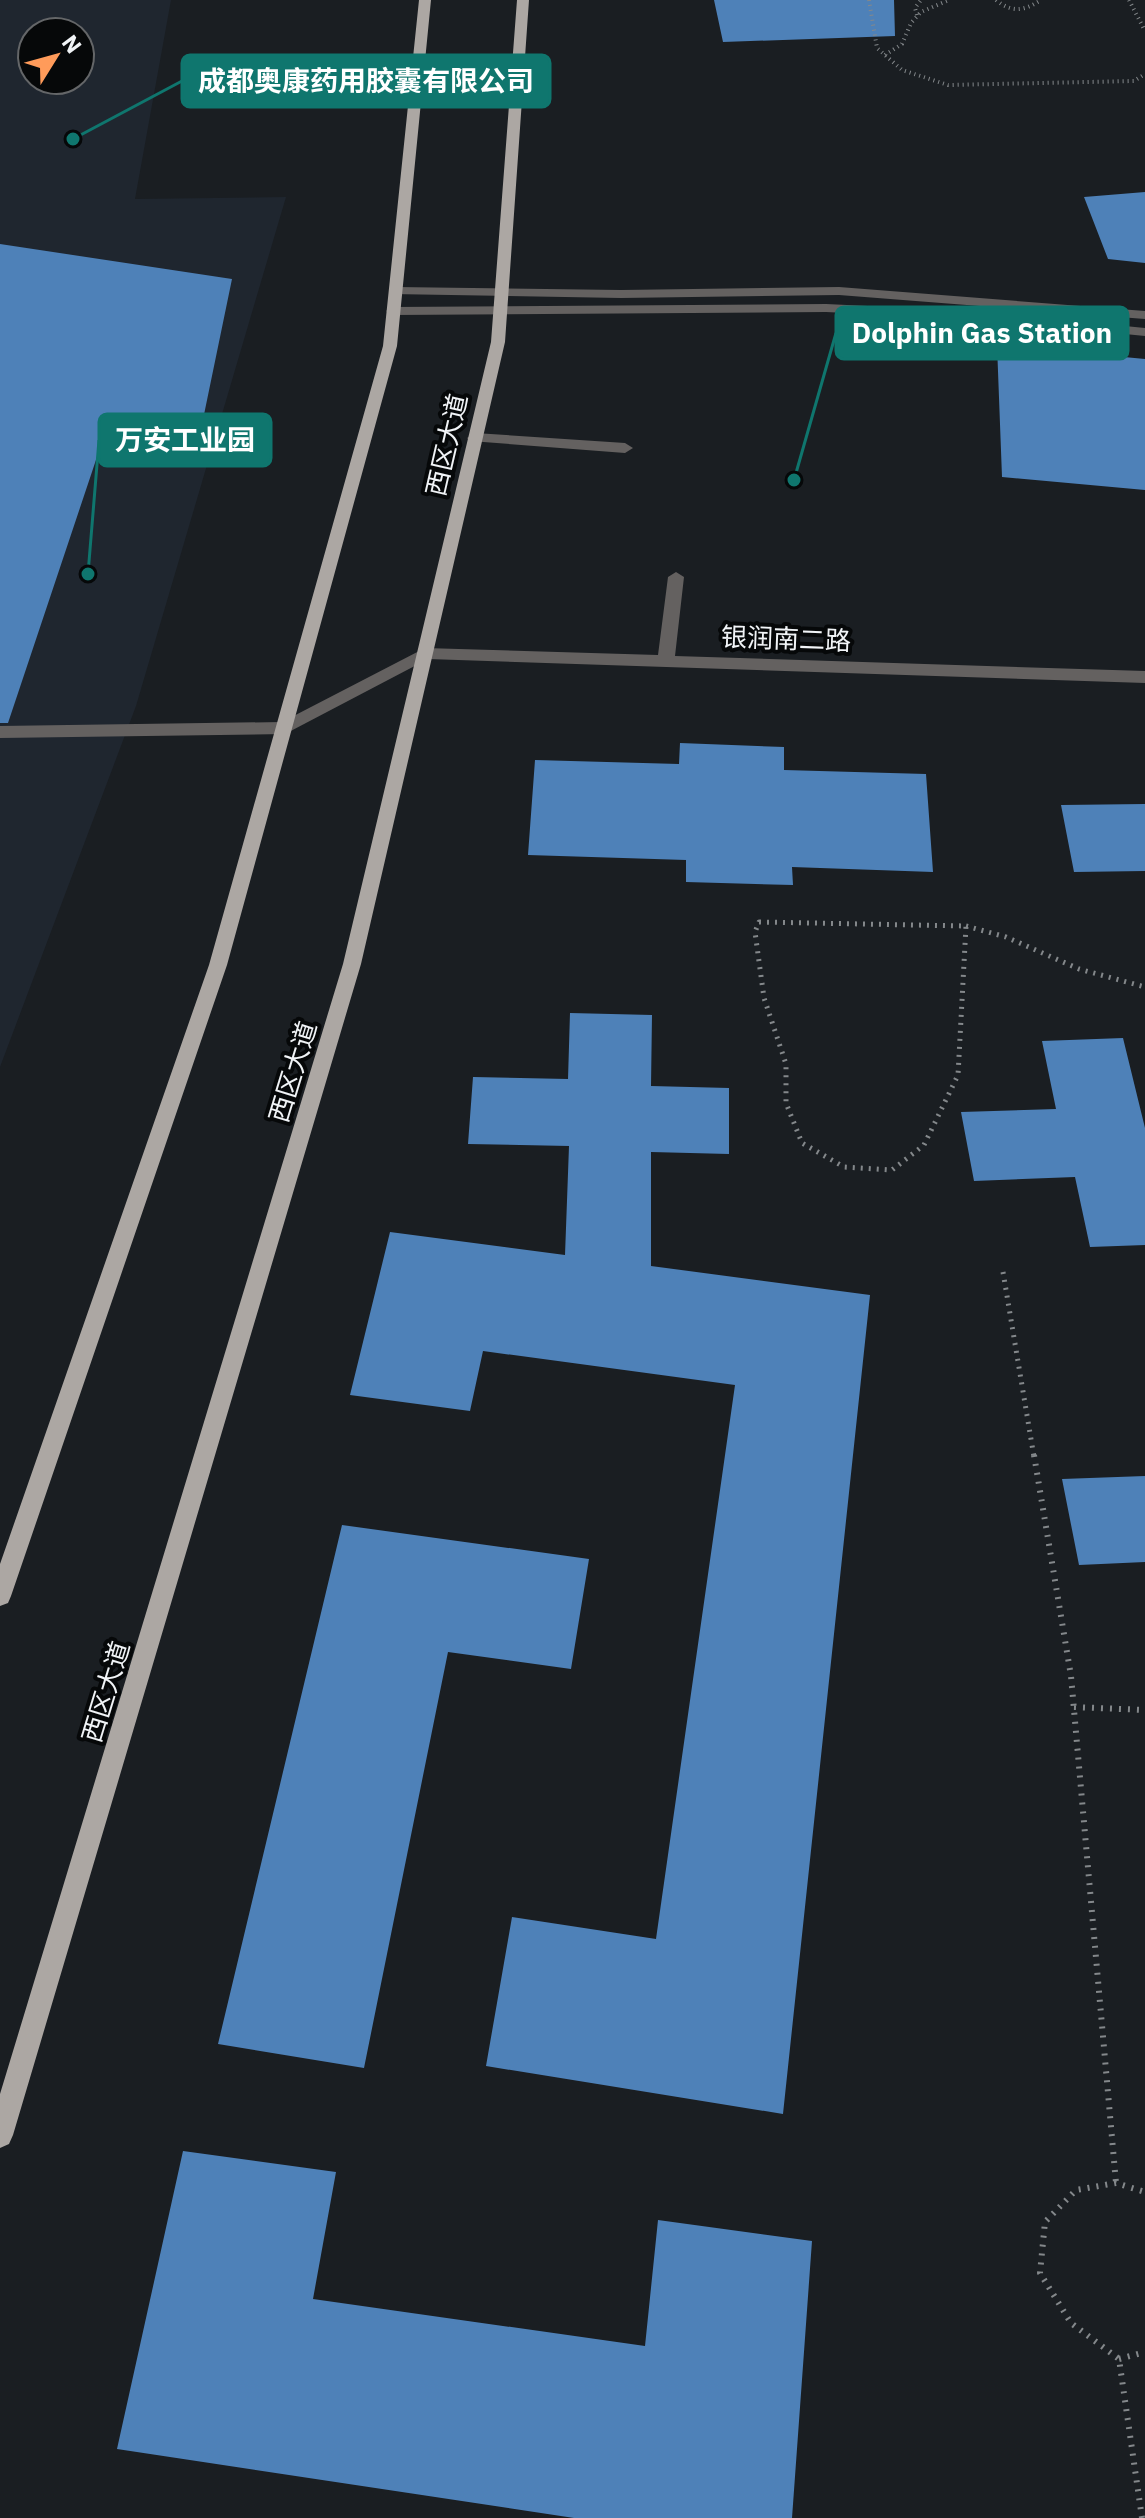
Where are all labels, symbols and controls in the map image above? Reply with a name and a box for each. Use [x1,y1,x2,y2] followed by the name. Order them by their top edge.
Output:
[16,16,96,96] north arrow
[56,29,89,59] text: N
[182,55,550,107] callout: 成都奥康药用胶囊有限公司
[198,62,534,99] text: 成都奥康药用胶囊有限公司
[836,307,1128,359] callout: Dolphin Gas Station
[852,314,1112,351] text: Dolphin Gas Station
[418,390,474,499] street label: 西区大道
[99,414,271,466] callout: 万安工业园
[115,421,255,458] text: 万安工业园
[720,619,852,657] street label: 银润南二路
[261,1017,324,1126] street label: 西区大道
[74,1637,137,1746] street label: 西区大道

